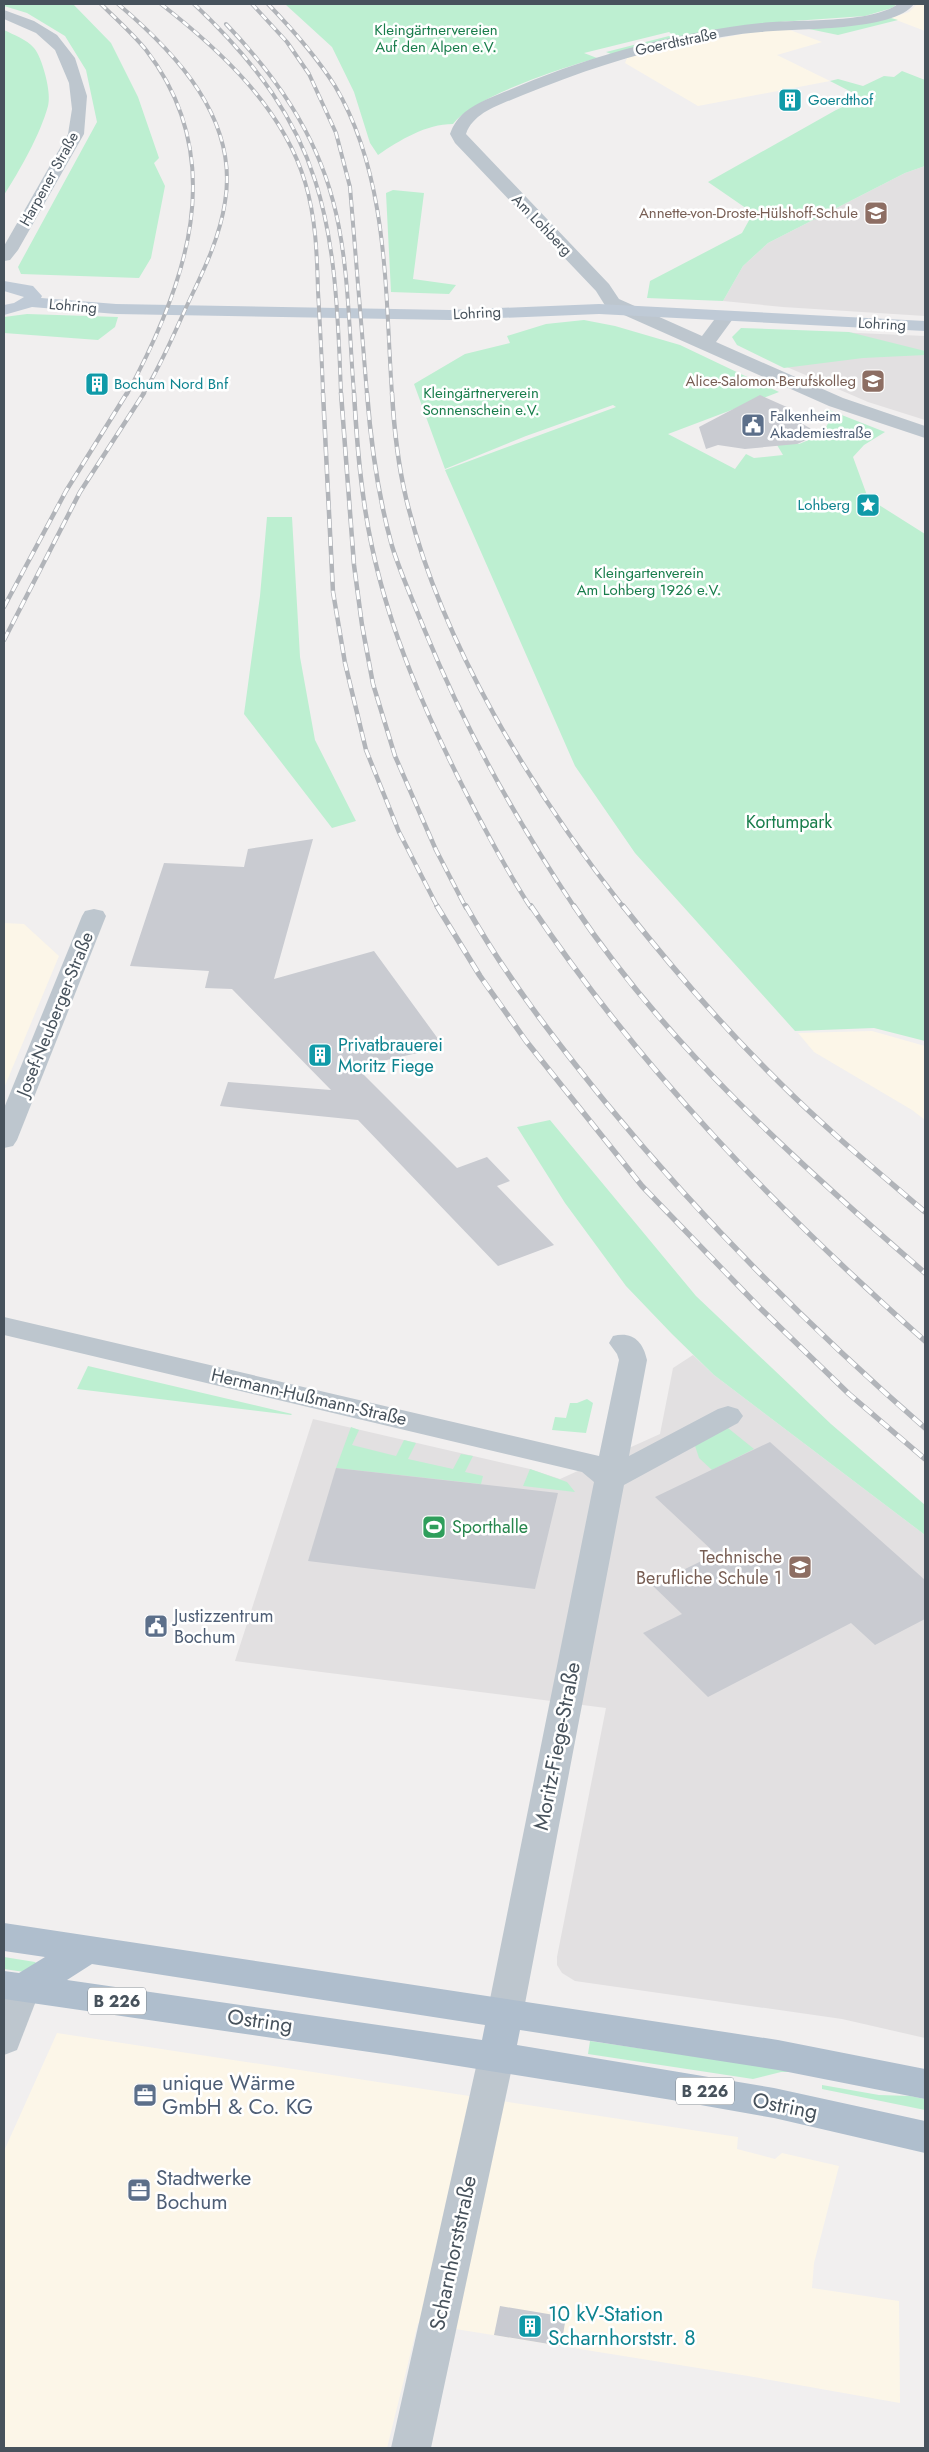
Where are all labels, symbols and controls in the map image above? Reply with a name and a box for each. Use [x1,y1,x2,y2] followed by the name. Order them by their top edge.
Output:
[374,19,498,58] park label: Kleingärtnervereien Auf den Alpen e.V.
[633,23,719,61] street label: Goerdtstraße
[777,87,803,113] building icon: Goerdthof
[808,89,874,111] place label: Goerdthof
[14,128,84,230] street label: Harpener Straße
[507,189,577,261] street label: Am Lohberg
[863,200,889,226] school or university icon: Annette-von-Droste-Hülshoff-Schule
[639,202,858,224] place label: Annette-von-Droste-Hülshoff-Schule
[48,293,98,319] street label: Lohring
[452,301,502,325] street label: Lohring
[857,312,907,336] street label: Lohring
[860,368,886,394] school or university icon: Alice-Salomon-Berufskolleg
[686,370,856,392] place label: Alice-Salomon-Berufskolleg
[84,371,110,397] building icon: Bochum Nord Bnf
[114,373,229,395] place label: Bochum Nord Bnf
[422,382,540,421] park label: Kleingärtnerverein Sonnenschein e.V.
[770,405,872,444] place label: Falkenheim Akademiestraße
[740,412,766,438] public building icon: Falkenheim Akademiestraße
[855,492,881,518] place icon: Lohberg
[797,494,850,516] place label: Lohberg
[577,562,721,601] park label: Kleingartenverein Am Lohberg 1926 e.V.
[746,809,832,835] park label: Kortumpark
[9,928,100,1102] street label: Josef-Neuberger-Straße
[338,1032,443,1079] place label: Privatbrauerei Moritz Fiege
[307,1042,333,1068] building icon: Privatbrauerei Moritz Fiege
[209,1362,409,1432] street label: Hermann-Hußmann-Straße
[421,1514,447,1540] sports icon: Sporthalle
[452,1514,528,1540] place label: Sporthalle
[636,1544,782,1591] place label: Technische Berufliche Schule 1
[787,1554,813,1580] school or university icon: Technische Berufliche Schule 1
[172,1603,274,1650] place label: Justizzentrum Bochum
[143,1613,169,1639] public building icon: Justizzentrum Bochum
[526,1659,588,1833] street label: Moritz-Fiege-Straße
[88,1988,146,2014] road number: B 226
[225,2002,295,2040] street label: Ostring
[162,2068,313,2122] place label: unique Wärme GmbH & Co. KG
[676,2078,734,2104] road number: B 226
[132,2082,158,2108] office icon: unique Wärme GmbH & Co. KG
[750,2085,820,2127] street label: Ostring
[156,2163,252,2217] place label: Stadtwerke Bochum
[422,2173,484,2333] street label: Scharnhorststraße
[126,2177,152,2203] office icon: Stadtwerke Bochum
[548,2299,696,2353] place label: 10 kV-Station Scharnhorststr. 8
[517,2313,543,2339] building icon: 10 kV-Station Scharnhorststr. 8

